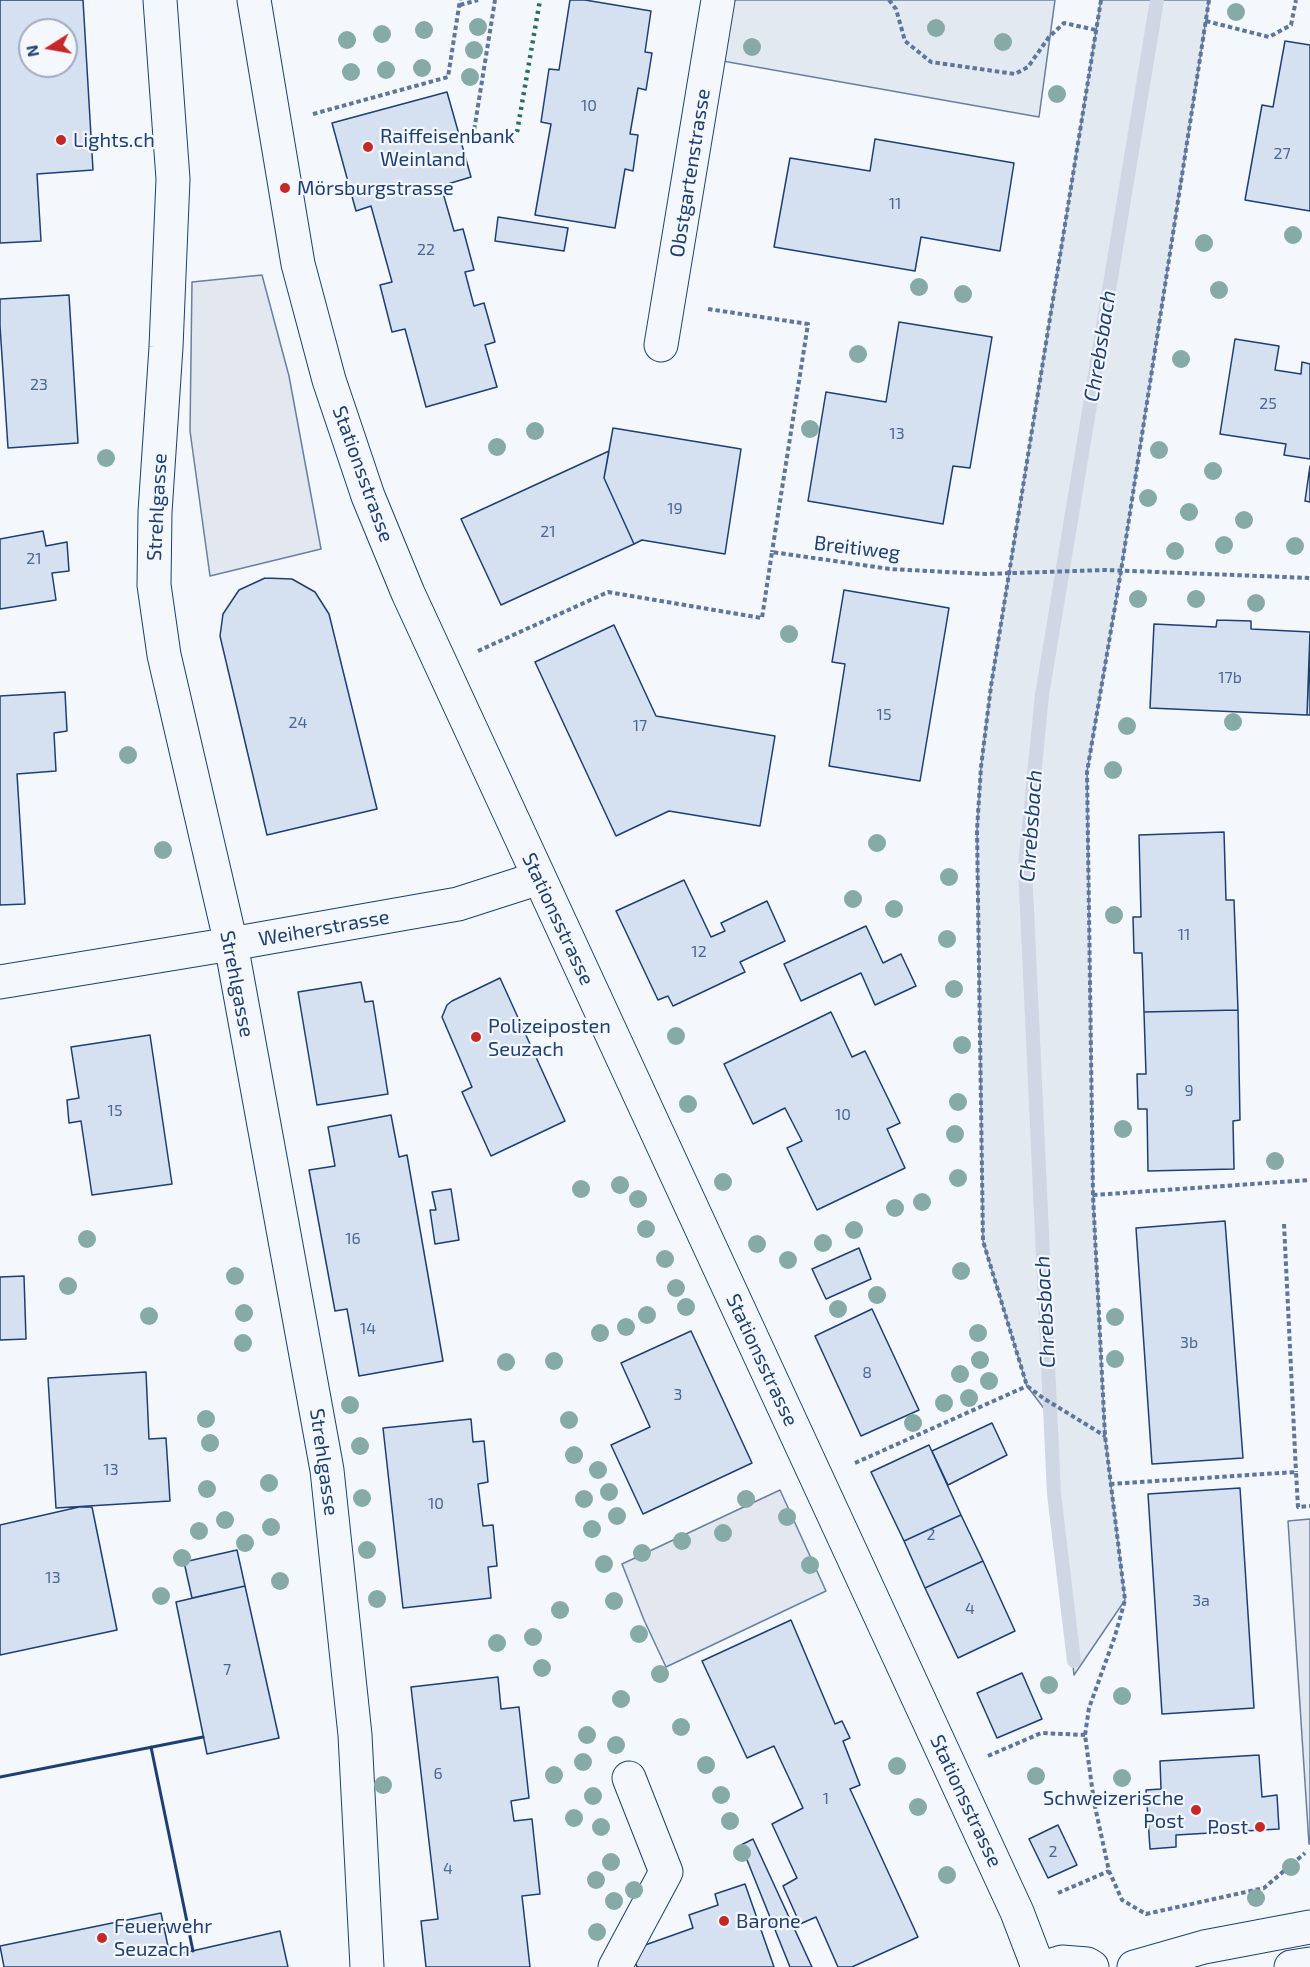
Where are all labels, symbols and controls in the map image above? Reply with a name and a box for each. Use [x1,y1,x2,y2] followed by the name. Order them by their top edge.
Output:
[18,18,78,78] north arrow
[21,44,42,59] text: N
[665,87,715,259] street label: Obstgartenstrasse
[581,96,597,116] house number: 10
[380,124,515,171] place label: Raiffeisenbank Weinland
[73,128,155,152] place label: Lights.ch
[54,133,68,147] marker: Lights.ch
[361,140,375,154] marker: Raiffeisenbank Weinland
[1273,144,1291,164] house number: 27
[297,176,454,200] place label: Mörsburgstrasse
[278,181,292,195] marker: Mörsburgstrasse
[889,194,901,214] house number: 11
[417,240,435,260] house number: 22
[1079,288,1121,404] water label: Chrebsbach
[30,375,48,395] house number: 23
[1259,394,1277,414] house number: 25
[327,403,399,545] street label: Stationsstrasse
[889,424,905,444] house number: 13
[142,453,172,561] street label: Strehlgasse
[667,499,683,519] house number: 19
[540,522,556,542] house number: 21
[812,531,902,565] street label: Breitiweg
[26,549,42,569] house number: 21
[1218,668,1242,688] house number: 17b
[877,705,891,725] house number: 15
[289,713,307,733] house number: 24
[633,716,647,736] house number: 17
[1015,769,1047,883] water label: Chrebsbach
[517,849,599,989] street label: Stationsstrasse
[257,905,391,951] street label: Weiherstrasse
[1178,925,1190,945] house number: 11
[215,929,259,1039] street label: Strehlgasse
[691,942,707,962] house number: 12
[488,1014,611,1061] place label: Polizeiposten Seuzach
[469,1030,483,1044] marker: Polizeiposten Seuzach
[1184,1081,1194,1101] house number: 9
[108,1101,122,1121] house number: 15
[835,1105,851,1125] house number: 10
[345,1229,361,1249] house number: 16
[1029,1255,1061,1369] water label: Chrebsbach
[721,1290,803,1430] street label: Stationsstrasse
[360,1319,376,1339] house number: 14
[1180,1333,1198,1353] house number: 3b
[862,1363,872,1383] house number: 8
[674,1385,682,1405] house number: 3
[305,1407,343,1517] street label: Strehlgasse
[103,1460,119,1480] house number: 13
[428,1494,444,1514] house number: 10
[927,1525,935,1545] house number: 2
[45,1568,61,1588] house number: 13
[1192,1591,1210,1611] house number: 3a
[965,1599,975,1619] house number: 4
[223,1660,231,1680] house number: 7
[925,1731,1007,1871] street label: Stationsstrasse
[433,1764,443,1784] house number: 6
[1043,1786,1184,1833] place label: Schweizerische Post
[823,1789,829,1809] house number: 1
[1189,1803,1203,1817] marker: Schweizerische Post
[1207,1815,1248,1839] place label: Post
[1253,1820,1267,1834] marker: Post
[1049,1842,1057,1862] house number: 2
[443,1859,453,1879] house number: 4
[736,1909,801,1933] place label: Barone
[114,1914,212,1961] place label: Feuerwehr Seuzach
[717,1914,731,1928] marker: Barone
[95,1931,109,1945] marker: Feuerwehr Seuzach

